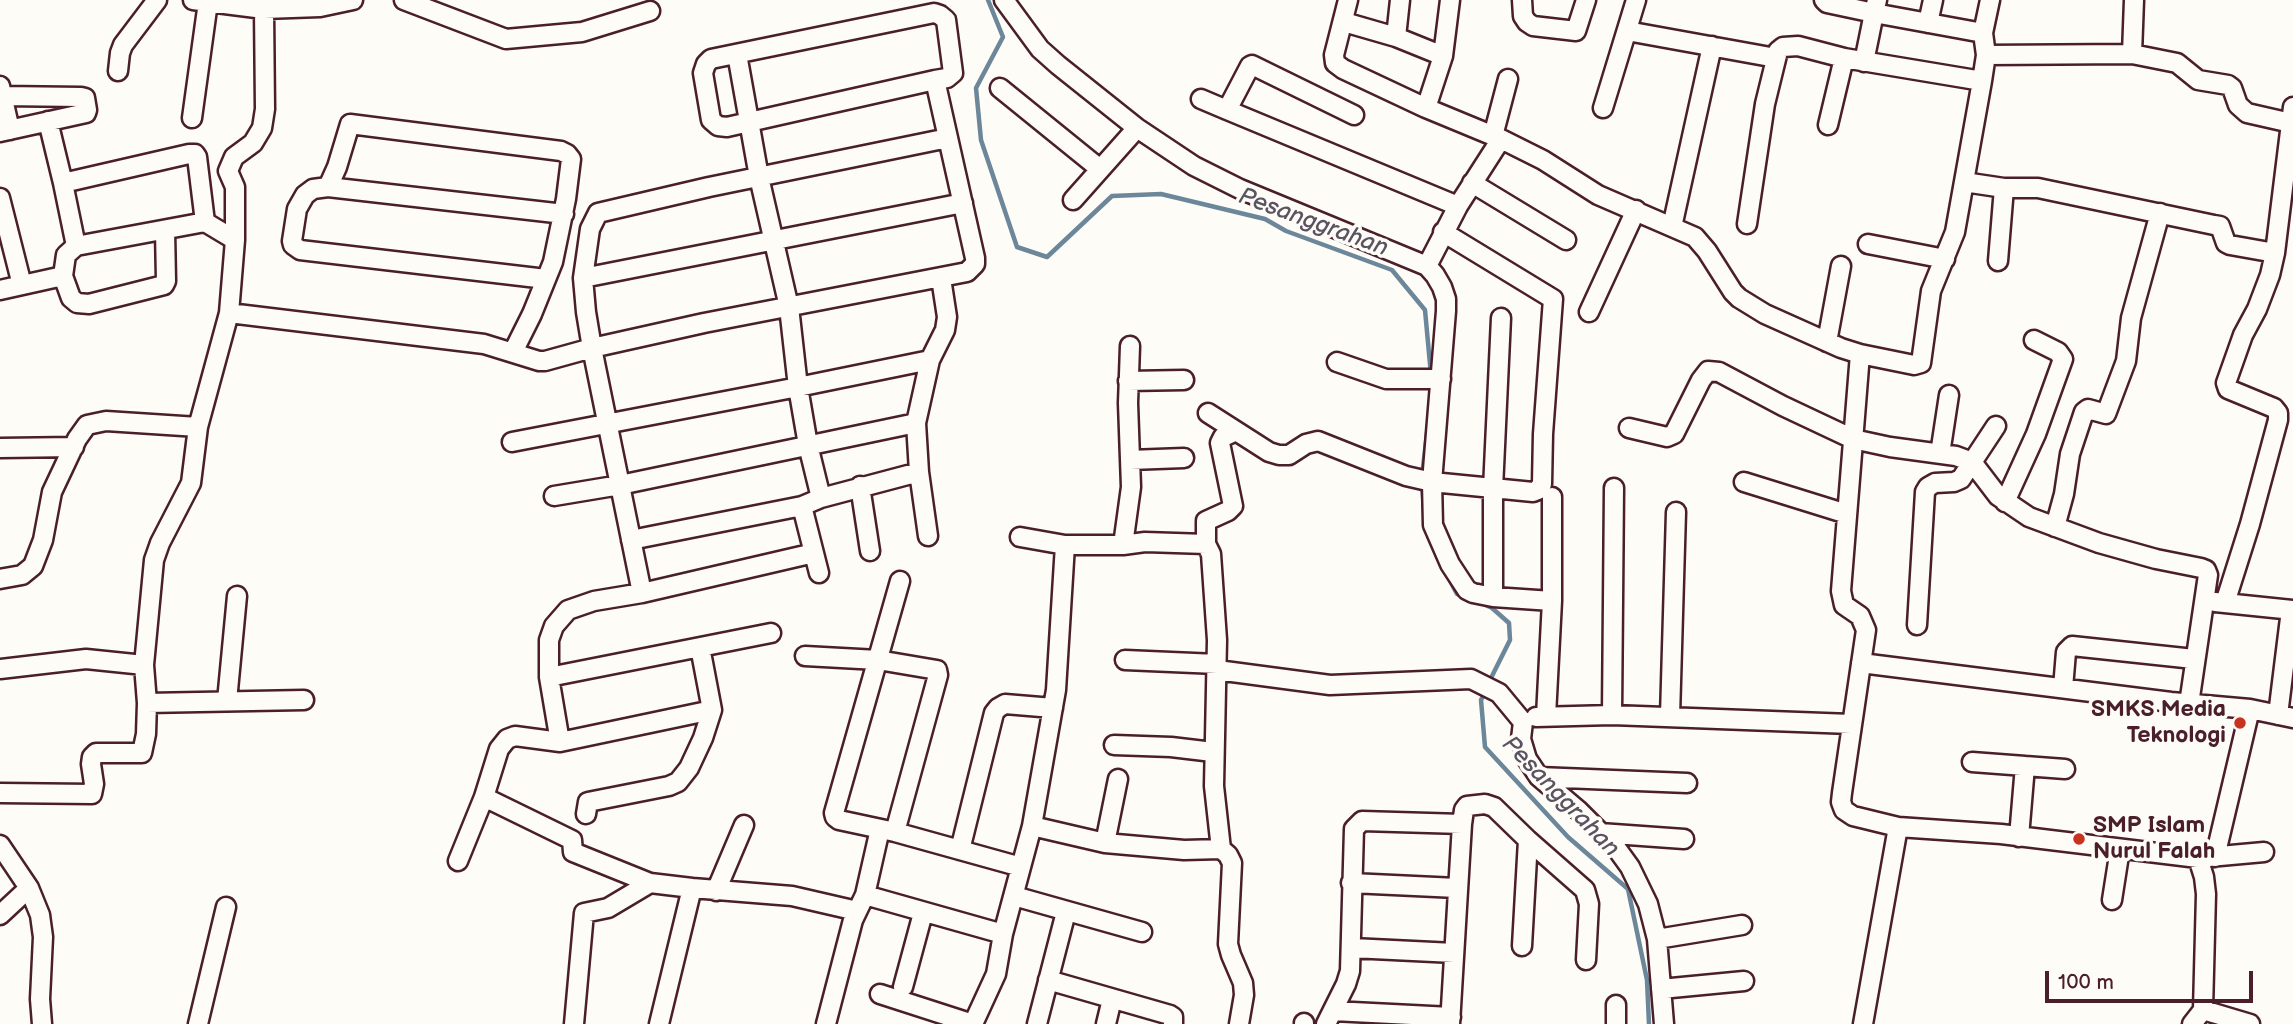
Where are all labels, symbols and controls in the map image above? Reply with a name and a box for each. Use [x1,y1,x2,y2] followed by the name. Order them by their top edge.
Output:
[1234,183,1392,263] water label: Pesanggrahan
[2091,696,2226,750] place label: SMKS Media Teknologi
[2232,715,2248,731] marker: SMKS Media Teknologi
[1495,731,1625,863] water label: Pesanggrahan
[2093,812,2215,866] place label: SMP Islam Nurul Falah
[2071,831,2087,847] marker: SMP Islam Nurul Falah
[2048,958,2256,1002] scale bar
[2058,970,2114,995] text: 100 m

